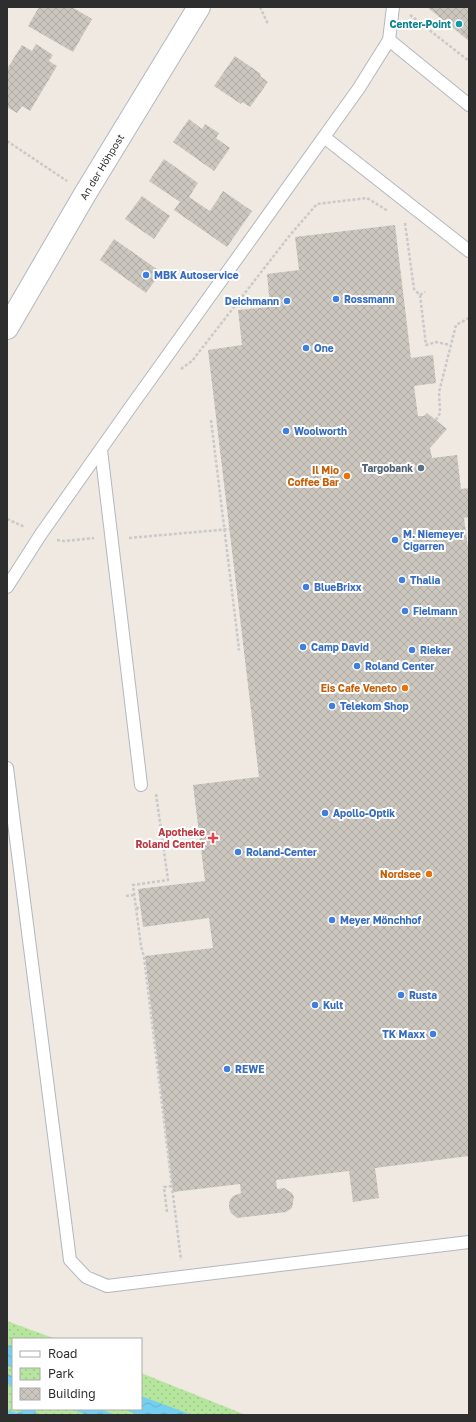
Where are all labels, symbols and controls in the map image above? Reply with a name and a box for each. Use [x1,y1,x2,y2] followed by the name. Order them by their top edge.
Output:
[389,18,451,30] place label: Center-Point
[454,19,464,29] marker: Center-Point
[77,132,126,202] street label: An der Höhpost
[154,269,239,281] place label: MBK Autoservice
[141,270,151,280] marker: MBK Autoservice
[344,293,395,305] place label: Rossmann
[331,294,341,304] marker: Rossmann
[225,295,279,307] place label: Deichmann
[282,296,292,306] marker: Deichmann
[314,342,334,354] place label: One
[301,343,311,353] marker: One
[294,425,347,437] place label: Woolworth
[281,426,291,436] marker: Woolworth
[362,462,413,474] place label: Targobank
[416,463,426,473] marker: Targobank
[287,464,339,488] place label: Il Mio Coffee Bar
[342,471,352,481] marker: Il Mio Coffee Bar
[403,528,464,552] place label: M. Niemeyer Cigarren
[390,535,400,545] marker: M. Niemeyer Cigarren
[410,574,440,586] place label: Thalia
[397,575,407,585] marker: Thalia
[314,581,362,593] place label: BlueBrixx
[301,582,311,592] marker: BlueBrixx
[413,605,458,617] place label: Fielmann
[400,606,410,616] marker: Fielmann
[311,641,369,653] place label: Camp David
[298,642,308,652] marker: Camp David
[420,644,451,656] place label: Rieker
[407,645,417,655] marker: Rieker
[365,660,435,672] place label: Roland Center
[352,661,362,671] marker: Roland Center
[321,682,397,694] place label: Eis Cafe Veneto
[400,683,410,693] marker: Eis Cafe Veneto
[340,700,409,712] place label: Telekom Shop
[327,701,337,711] marker: Telekom Shop
[333,807,395,819] place label: Apollo-Optik
[320,808,330,818] marker: Apollo-Optik
[136,826,205,850] place label: Apotheke Roland Center
[208,833,218,843] marker: Apotheke Roland Center
[246,846,317,858] place label: Roland-Center
[233,847,243,857] marker: Roland-Center
[380,868,421,880] place label: Nordsee
[424,869,434,879] marker: Nordsee
[340,914,421,926] place label: Meyer Mönchhof
[327,915,337,925] marker: Meyer Mönchhof
[409,989,437,1001] place label: Rusta
[396,990,406,1000] marker: Rusta
[323,999,343,1011] place label: Kult
[310,1000,320,1010] marker: Kult
[382,1028,425,1040] place label: TK Maxx
[428,1029,438,1039] marker: TK Maxx
[235,1063,265,1075] place label: REWE
[222,1064,232,1074] marker: REWE
[12,1338,142,1410] legend
[48,1346,77,1361] text: Road
[48,1366,74,1381] text: Park
[48,1386,96,1401] text: Building

